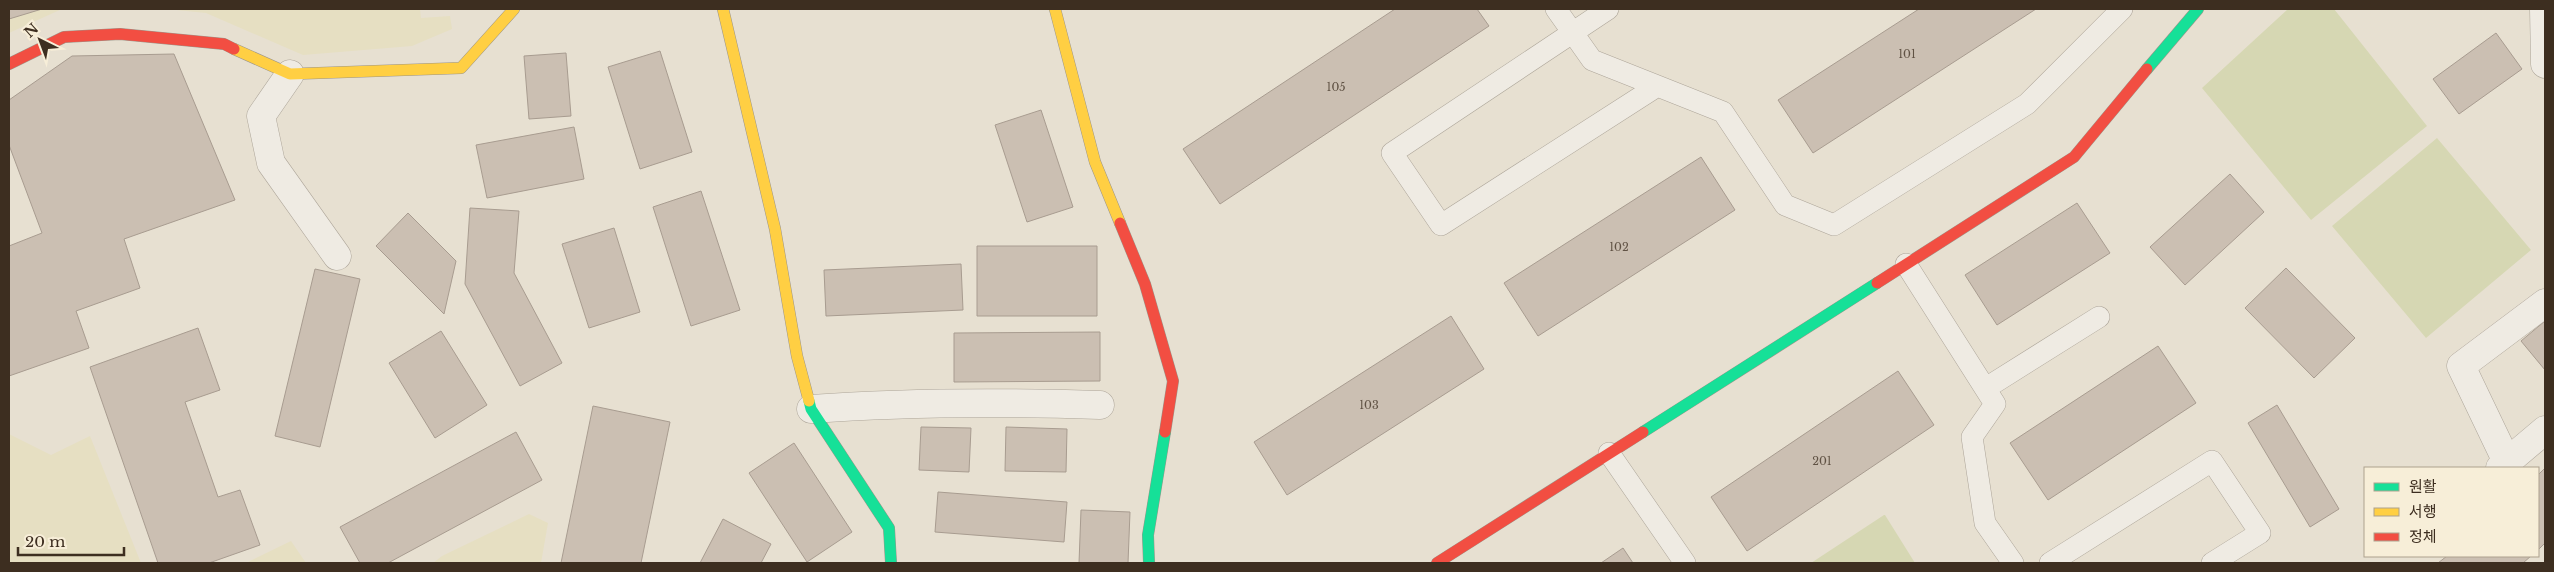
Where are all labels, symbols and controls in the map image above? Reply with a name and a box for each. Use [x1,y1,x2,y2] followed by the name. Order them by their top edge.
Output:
[15,15,65,65] north arrow
[20,19,42,41] text: N
[1898,47,1916,61] house number: 101
[1326,80,1346,94] house number: 105
[1609,240,1629,254] house number: 102
[1359,398,1379,412] house number: 103
[1812,454,1832,468] house number: 201
[2364,467,2539,557] legend
[2409,477,2437,496] text: 원활
[2409,502,2437,521] text: 서행
[18,524,124,556] scale bar
[2409,527,2437,546] text: 정체
[25,532,65,551] text: 20 m

